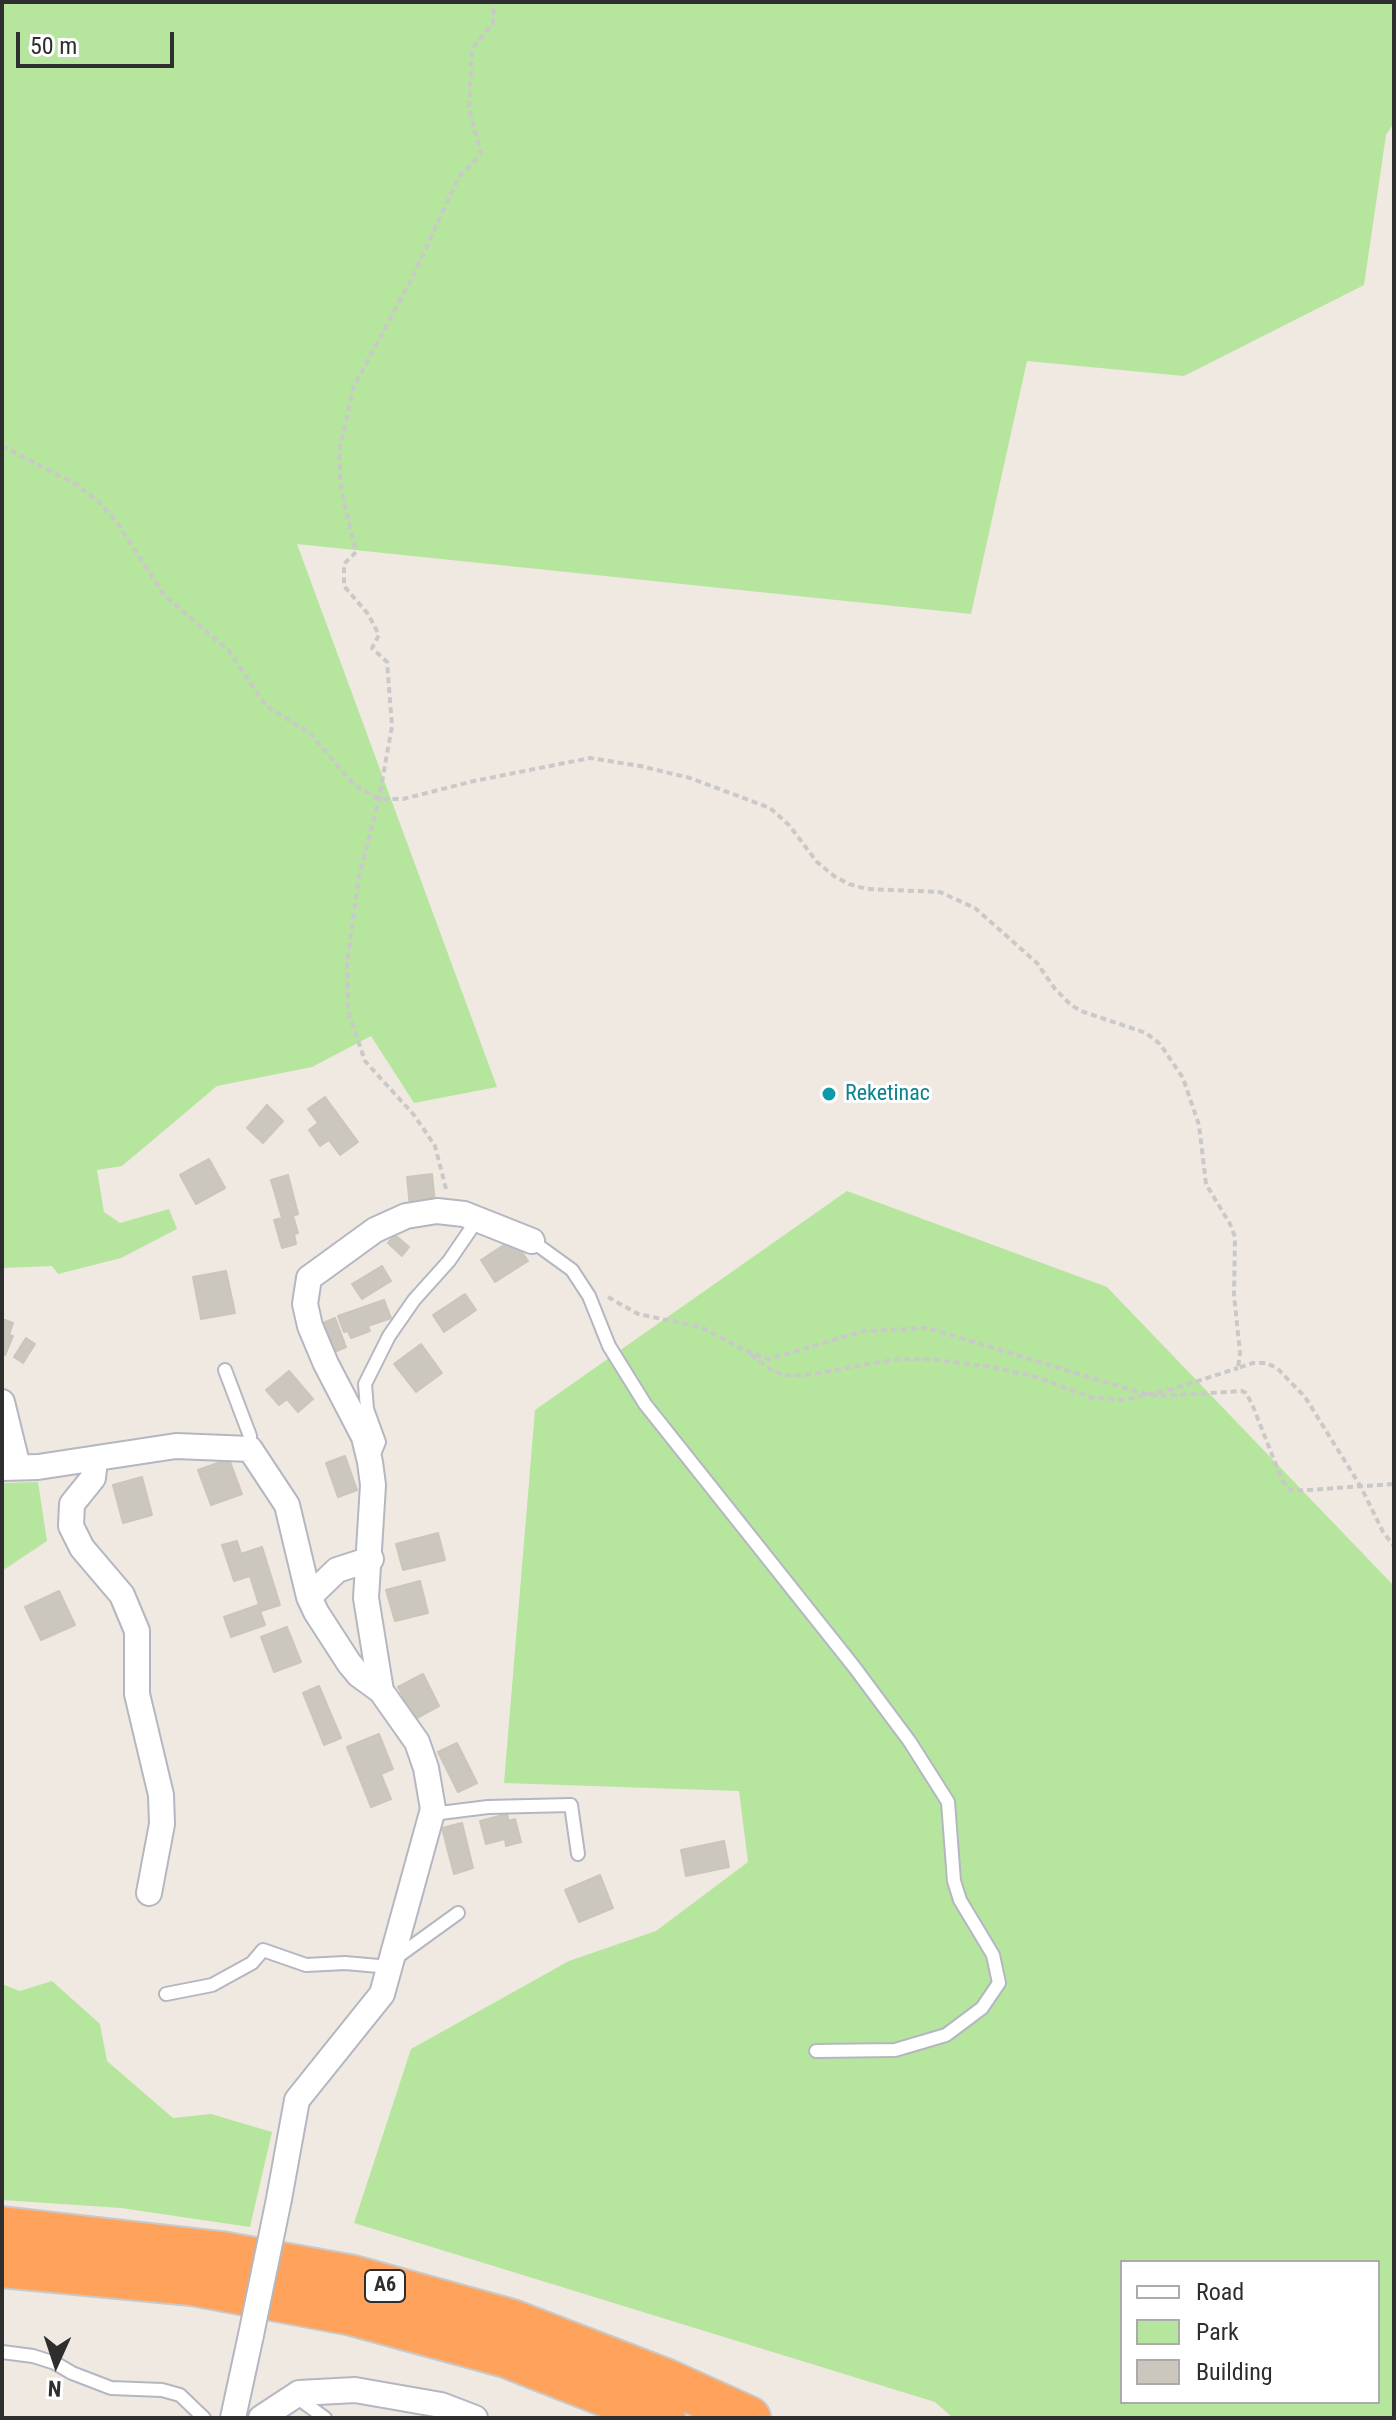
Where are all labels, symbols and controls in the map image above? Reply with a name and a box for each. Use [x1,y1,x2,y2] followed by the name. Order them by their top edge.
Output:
[20,16,178,66] scale bar
[30,32,77,60] text: 50 m
[845,1081,930,1107] place label: Reketinac
[820,1085,838,1103] marker: Reketinac
[1120,2260,1380,2404] legend
[365,2270,405,2302] road number: A6
[1196,2278,1244,2306] text: Road
[1196,2318,1239,2346] text: Park
[16,2324,96,2404] north arrow
[1196,2358,1273,2386] text: Building
[47,2376,62,2401] text: N

